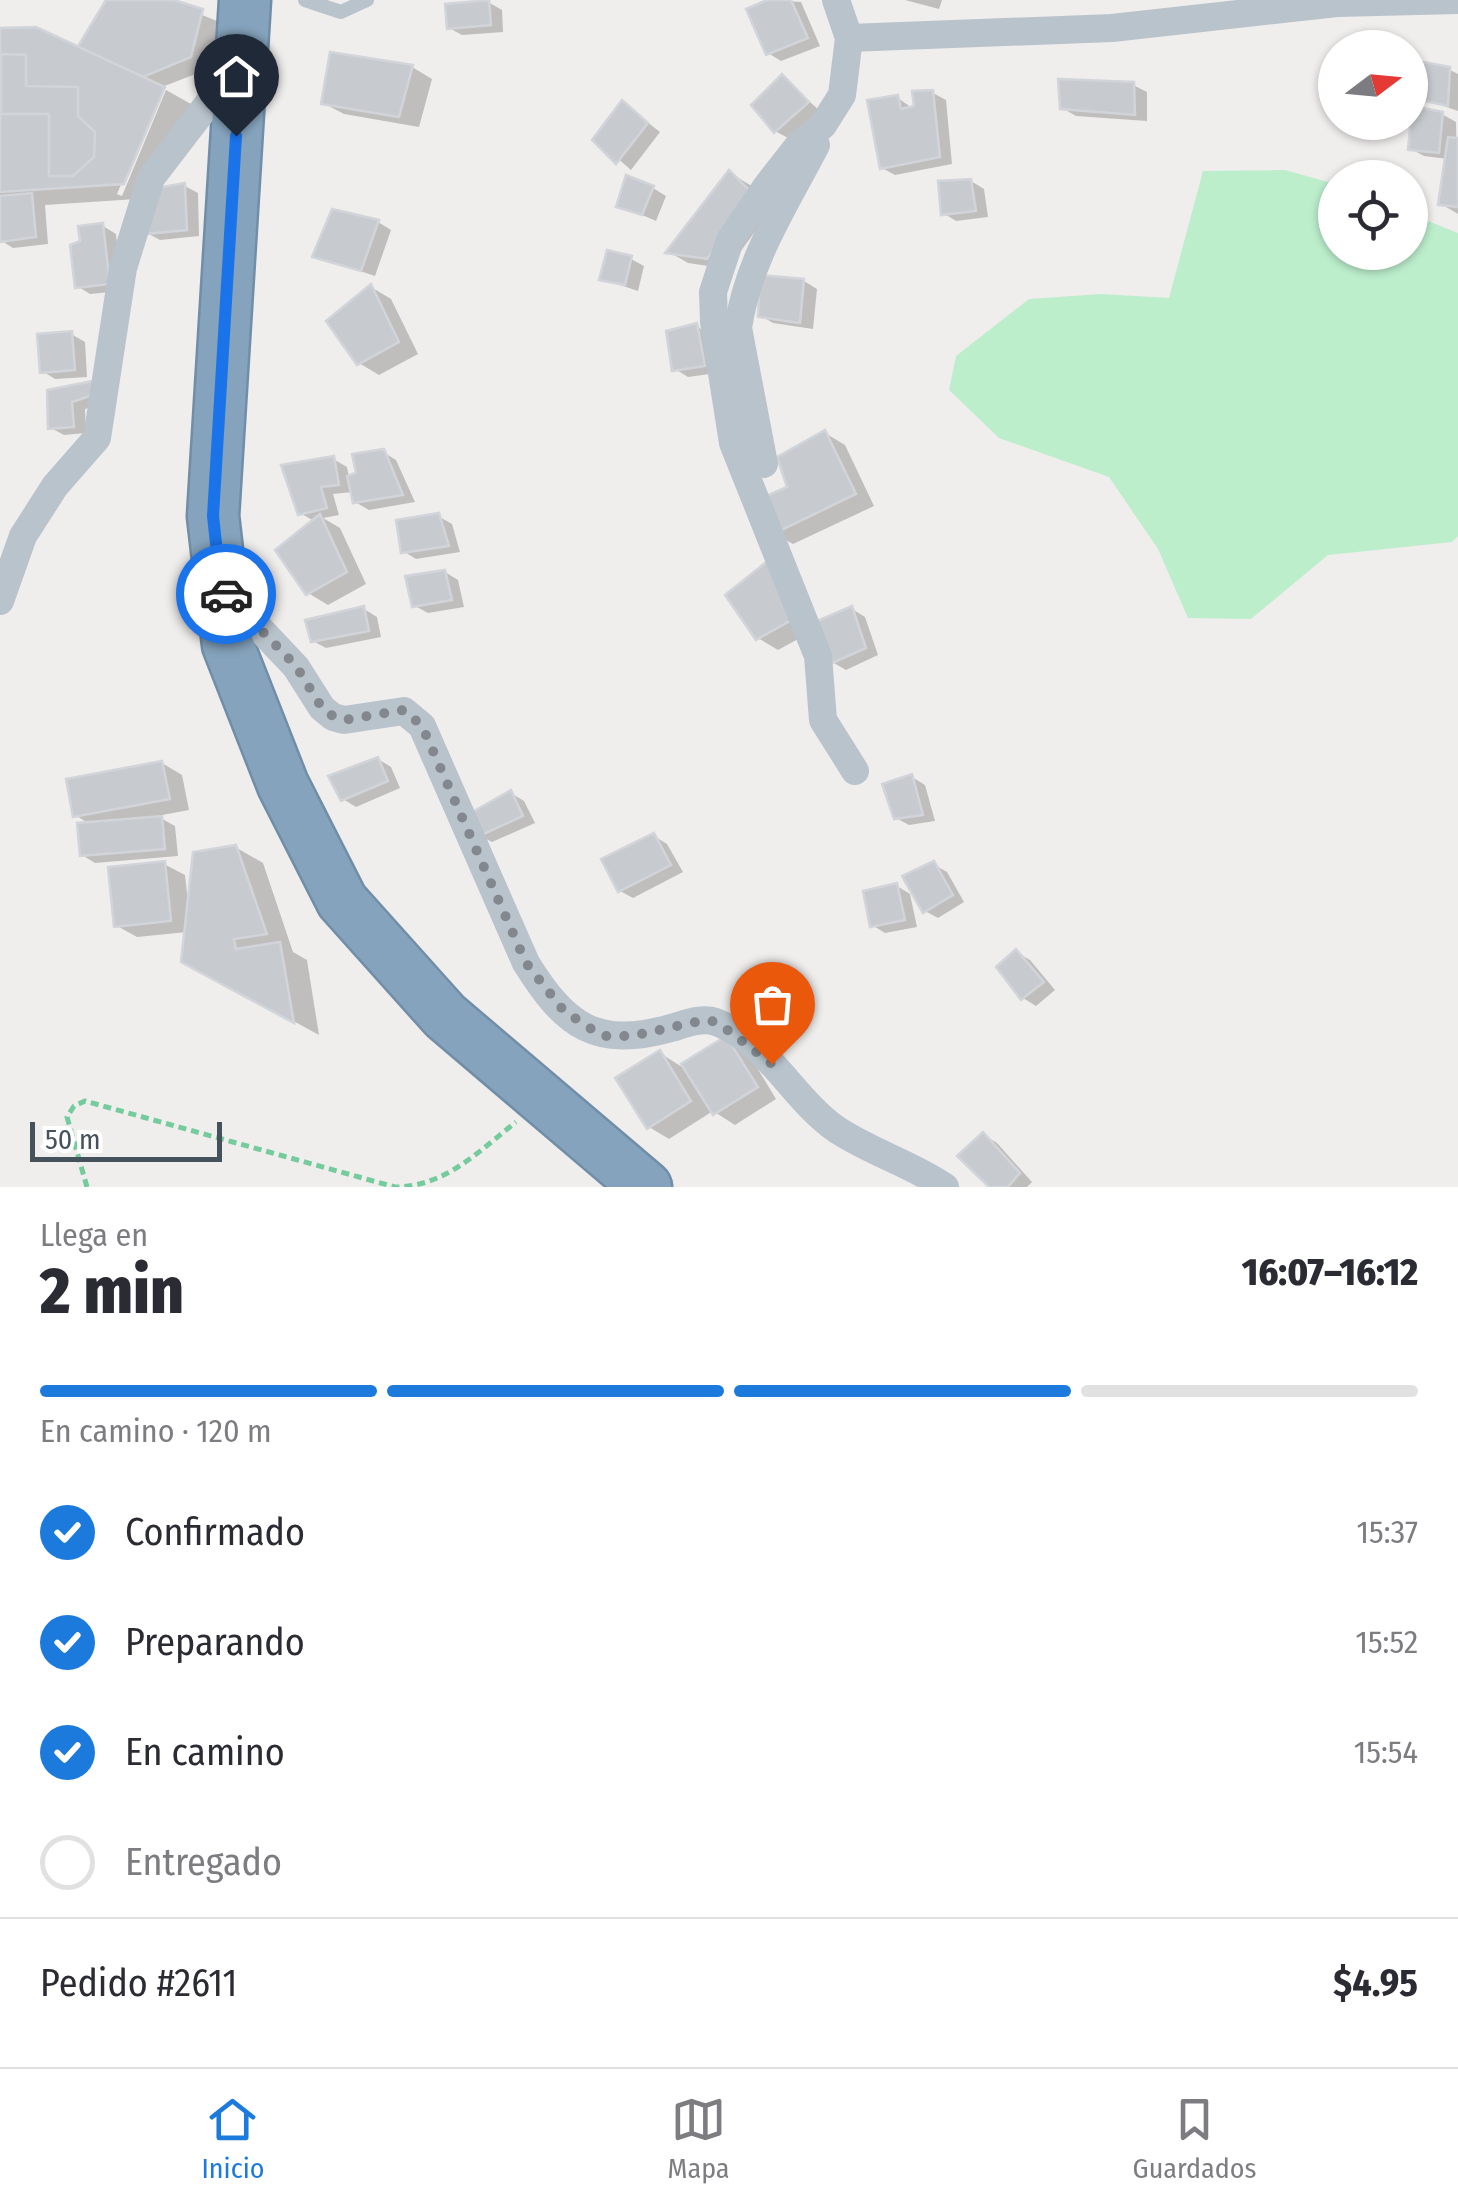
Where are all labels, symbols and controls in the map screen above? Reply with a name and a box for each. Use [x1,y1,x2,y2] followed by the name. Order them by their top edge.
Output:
[1318,30,1428,140] north arrow
[1318,30,1428,270] map controls
[194,34,279,137] pin
[209,49,264,104] icon: home
[1318,160,1428,270] button: locate
[176,544,276,644] courier
[199,567,254,622] icon: car
[730,962,815,1065] pin
[745,977,800,1032] icon: bag
[30,1117,222,1162] scale bar
[45,1123,101,1156] text: 50 m
[40,1216,148,1254] text: Llega en
[1242,1249,1418,1295] text: 16:07–16:12
[40,1252,184,1330] text: 2 min
[40,1412,272,1450] text: En camino · 120 m
[40,1505,95,1560] icon: check
[125,1509,305,1555] text: Confirmado
[1357,1513,1418,1551] text: 15:37
[40,1615,95,1670] icon: check
[125,1619,305,1665] text: Preparando
[1355,1623,1418,1661] text: 15:52
[40,1725,95,1780] icon: check
[125,1729,285,1775] text: En camino
[1354,1733,1418,1771] text: 15:54
[125,1839,282,1885] text: Entregado
[40,1960,237,2006] text: Pedido #2611
[1333,1960,1418,2006] text: $4.95
[202,2092,264,2185] tab: Inicio
[668,2092,730,2185] tab: Mapa
[1133,2092,1256,2185] tab: Guardados

